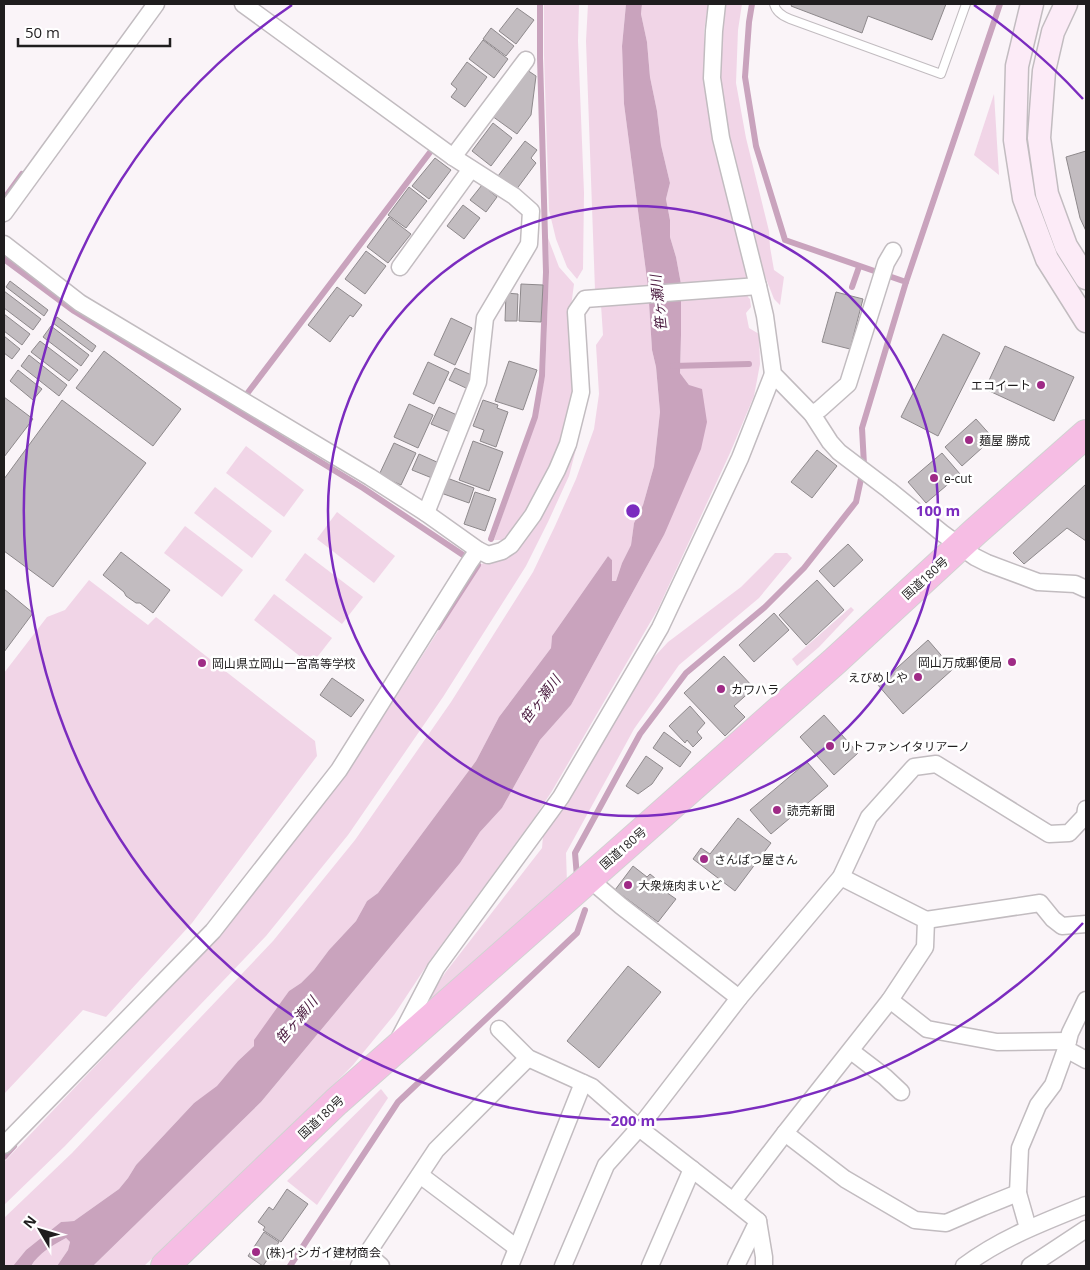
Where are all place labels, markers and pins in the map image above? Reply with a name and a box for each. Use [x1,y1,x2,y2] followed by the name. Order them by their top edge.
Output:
[971,377,1031,394] place label: エコイート
[1035,379,1047,391] marker: エコイート
[979,432,1030,449] place label: 麺屋 勝成
[963,434,975,446] marker: 麺屋 勝成
[944,470,972,487] place label: e-cut
[928,472,940,484] marker: e-cut
[624,502,642,520] centre of rings
[918,654,1002,671] place label: 岡山万成郵便局
[212,655,356,672] place label: 岡山県立岡山一宮高等学校
[1006,656,1018,668] marker: 岡山万成郵便局
[196,657,208,669] marker: 岡山県立岡山一宮高等学校
[848,669,908,686] place label: えびめしや
[912,671,924,683] marker: えびめしや
[731,681,779,698] place label: カワハラ
[715,683,727,695] marker: カワハラ
[840,738,970,755] place label: リトファンイタリアーノ
[824,740,836,752] marker: リトファンイタリアーノ
[787,802,835,819] place label: 読売新聞
[771,804,783,816] marker: 読売新聞
[714,851,798,868] place label: さんぱつ屋さん
[698,853,710,865] marker: さんぱつ屋さん
[638,877,722,894] place label: 大衆焼肉まいど
[622,879,634,891] marker: 大衆焼肉まいど
[266,1244,381,1261] place label: (株)イシガイ建材商会
[250,1246,262,1258] marker: (株)イシガイ建材商会

